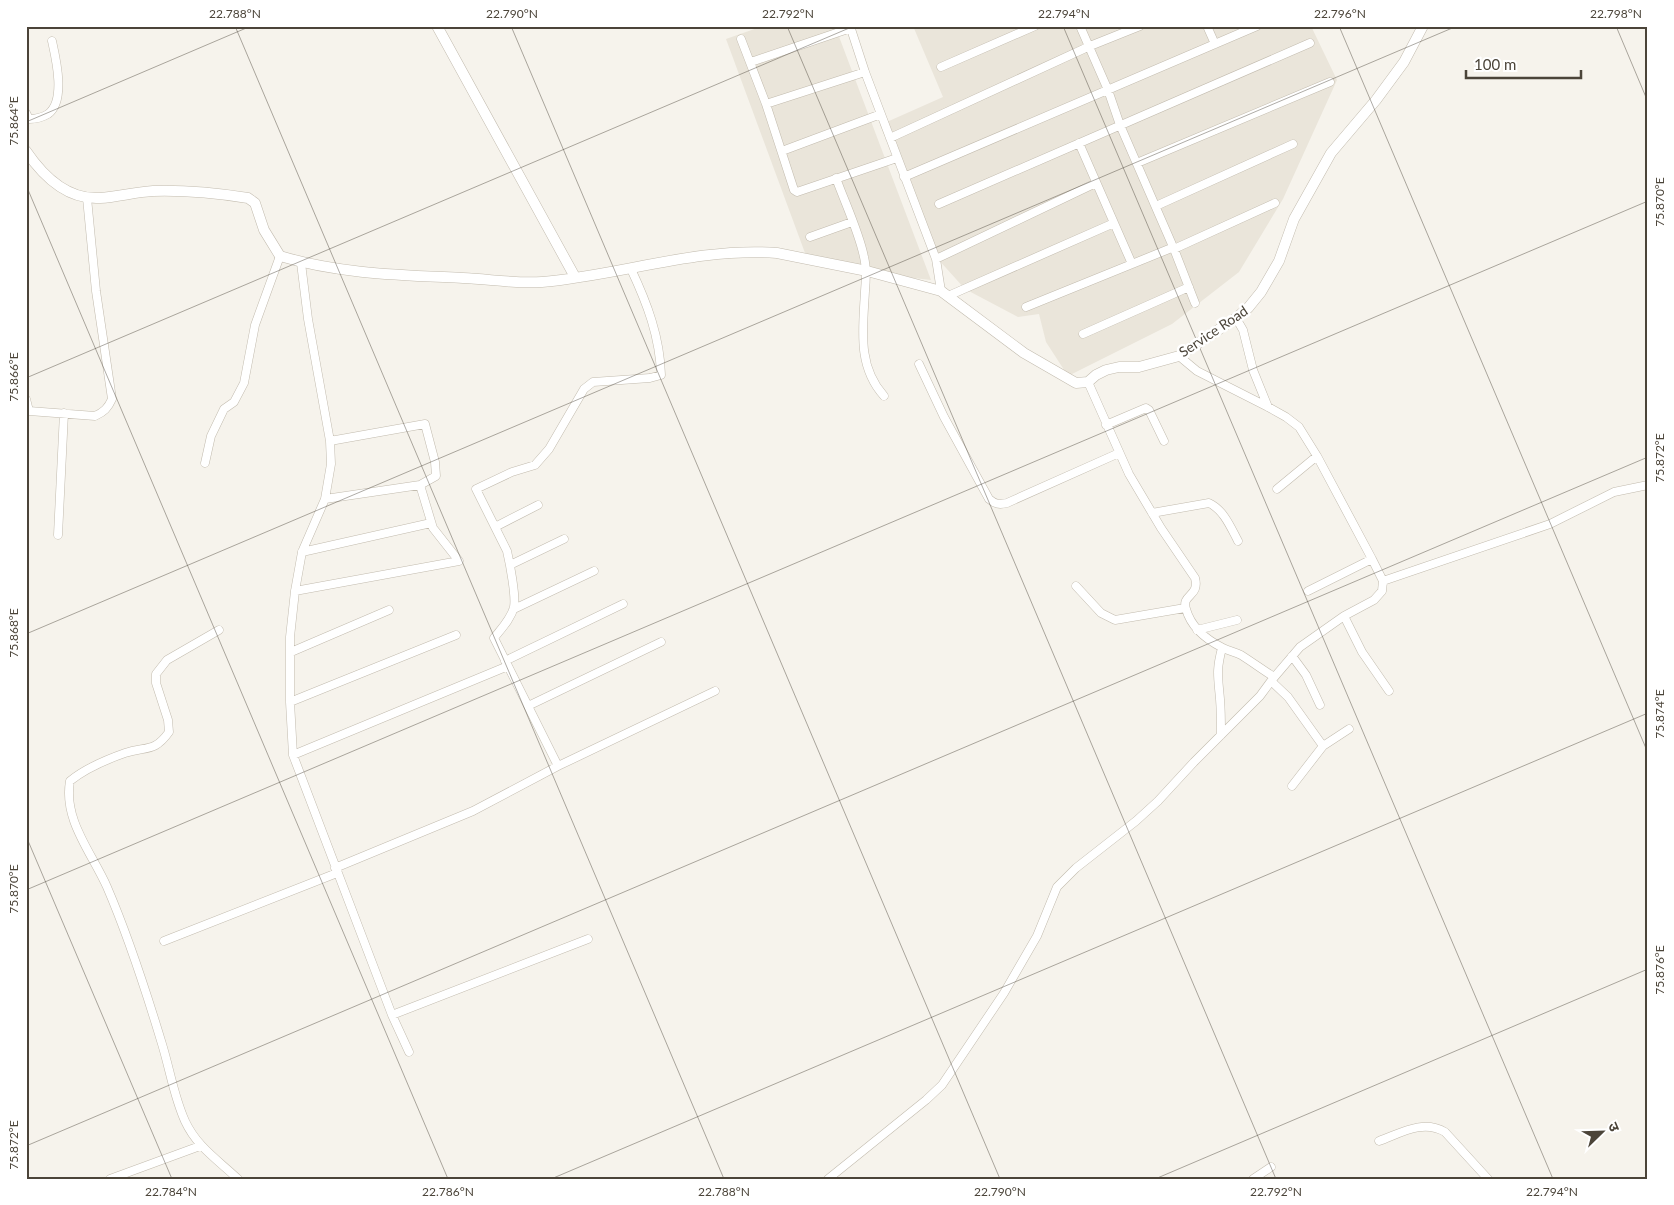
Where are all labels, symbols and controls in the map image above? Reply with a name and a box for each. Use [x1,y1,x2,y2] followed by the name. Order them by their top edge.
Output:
[209,6,261,21] text: 22.788°N
[486,6,538,21] text: 22.790°N
[762,6,814,21] text: 22.792°N
[1038,6,1090,21] text: 22.794°N
[1314,6,1366,21] text: 22.796°N
[1590,6,1642,21] text: 22.798°N
[1466,48,1582,80] scale bar
[1474,55,1516,73] text: 100 m
[6,96,21,146] text: 75.864°E
[1652,177,1667,227] text: 75.870°E
[1175,302,1251,360] street label: Service Road
[6,352,21,402] text: 75.866°E
[1652,433,1667,483] text: 75.872°E
[6,608,21,658] text: 75.868°E
[1652,689,1667,739] text: 75.874°E
[6,864,21,914] text: 75.870°E
[1652,945,1667,995] text: 75.876°E
[1576,1108,1626,1158] north arrow
[6,1120,21,1170] text: 75.872°E
[1605,1120,1624,1135] text: उ
[145,1184,197,1199] text: 22.784°N
[422,1184,474,1199] text: 22.786°N
[698,1184,750,1199] text: 22.788°N
[974,1184,1026,1199] text: 22.790°N
[1250,1184,1302,1199] text: 22.792°N
[1526,1184,1578,1199] text: 22.794°N

